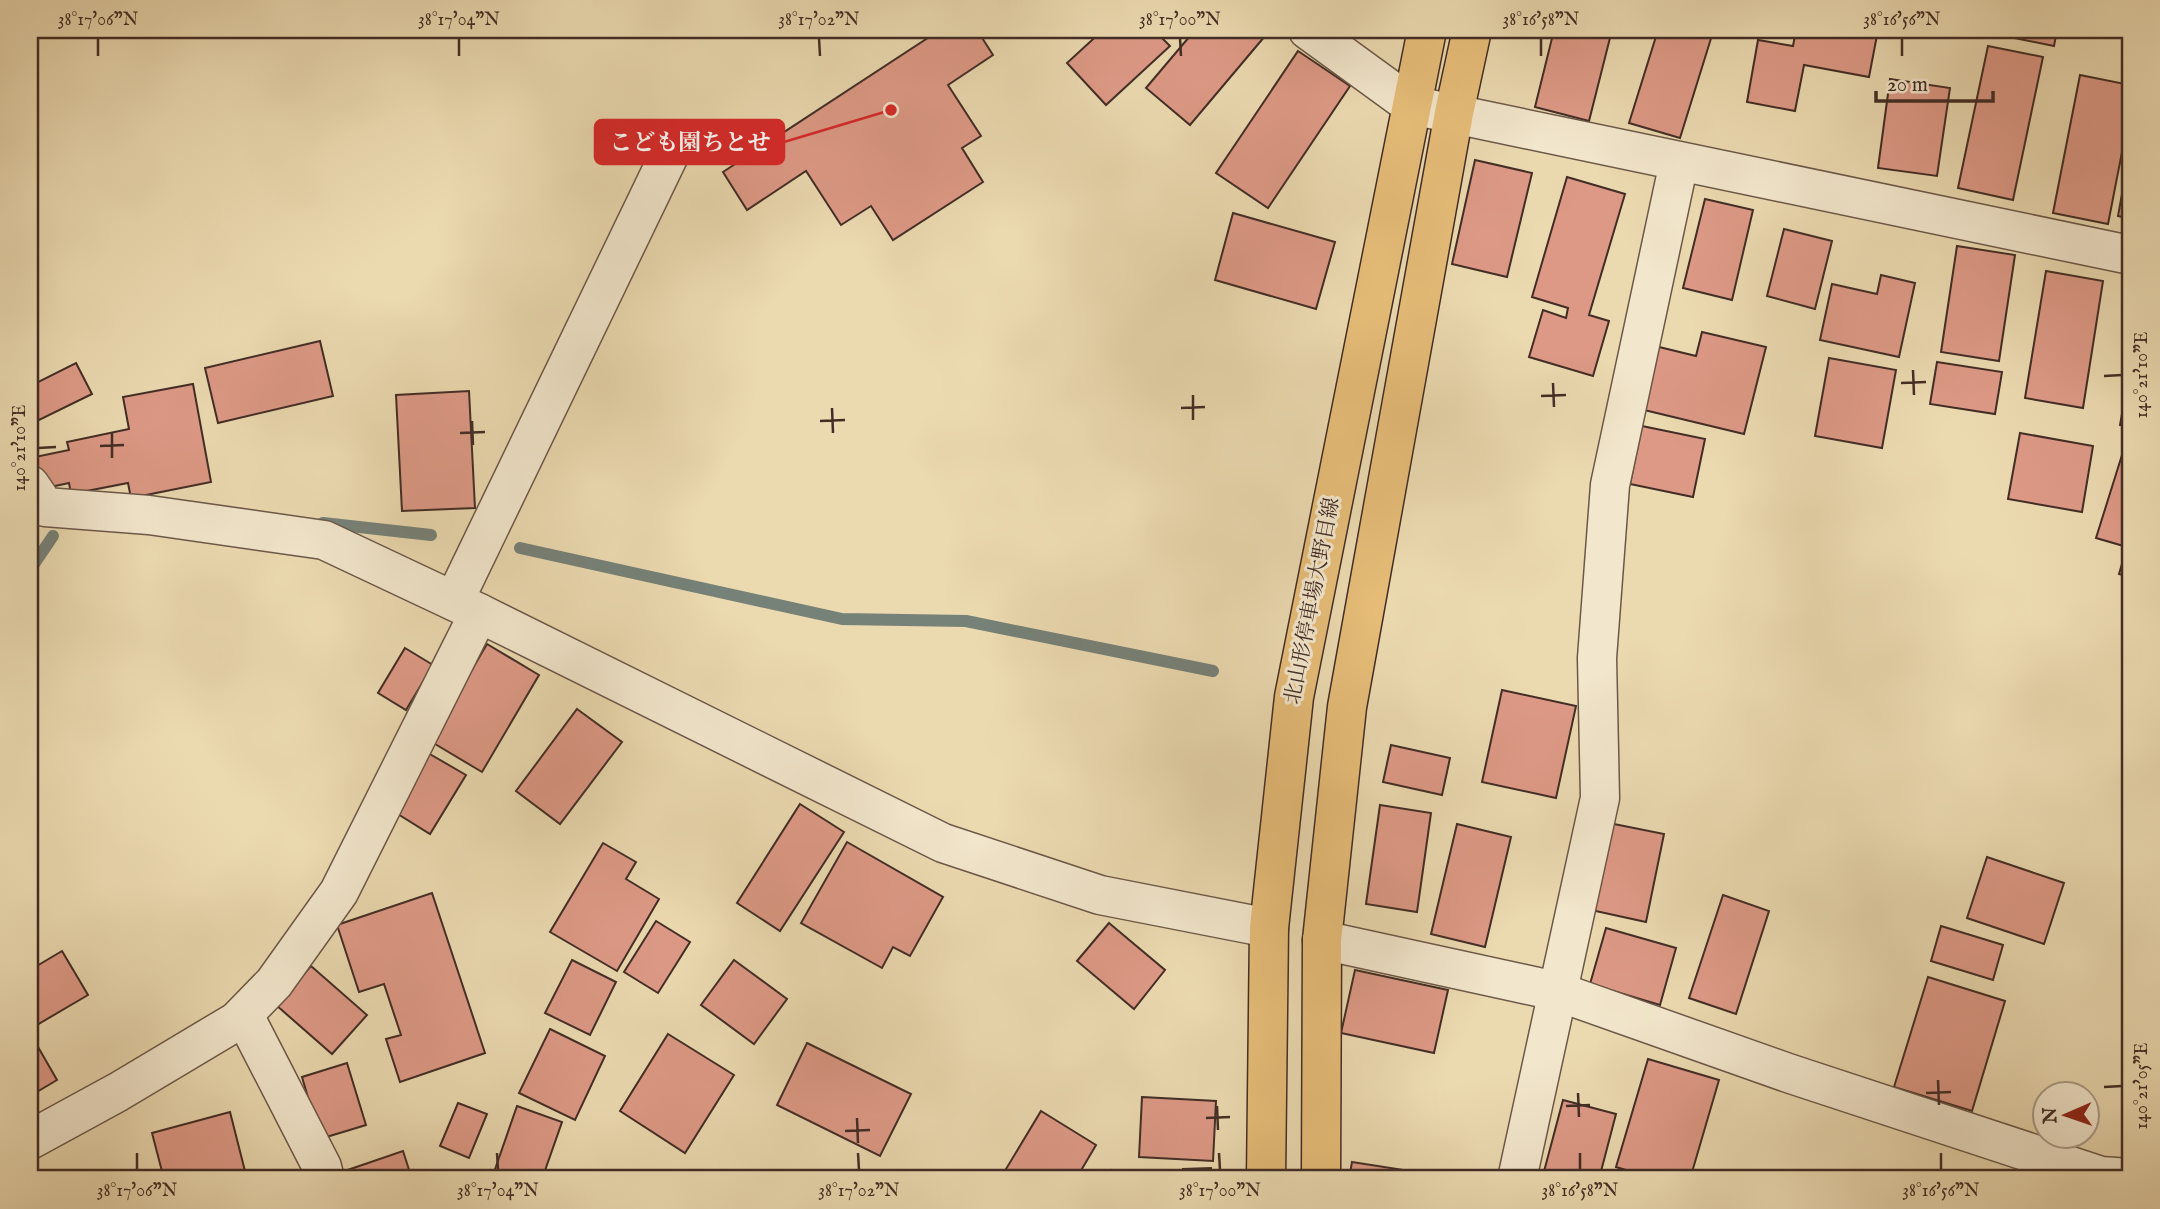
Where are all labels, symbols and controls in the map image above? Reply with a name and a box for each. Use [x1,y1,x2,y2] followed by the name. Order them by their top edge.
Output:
[58,9,139,32] text: 38°17'06"N
[418,9,500,32] text: 38°17'04"N
[778,9,860,32] text: 38°17'02"N
[1139,9,1221,32] text: 38°17'00"N
[1503,9,1580,32] text: 38°16'58"N
[1863,9,1941,32] text: 38°16'56"N
[1876,60,1994,104] scale bar
[1887,72,1928,99] text: 20 m
[595,120,784,164] callout: こども園ちとせ
[610,129,771,158] text: こども園ちとせ
[2131,331,2154,419] text: 140°21'10"E
[9,404,32,492] text: 140°21'10"E
[1280,495,1346,707] street label: 北山形停車場大野目線
[2131,1043,2154,1129] text: 140°21'05"E
[2030,1080,2100,1150] north arrow
[2039,1106,2063,1125] text: N
[97,1180,178,1203] text: 38°17'06"N
[457,1180,539,1203] text: 38°17'04"N
[818,1180,900,1203] text: 38°17'02"N
[1179,1180,1261,1203] text: 38°17'00"N
[1542,1180,1619,1203] text: 38°16'58"N
[1902,1180,1980,1203] text: 38°16'56"N

